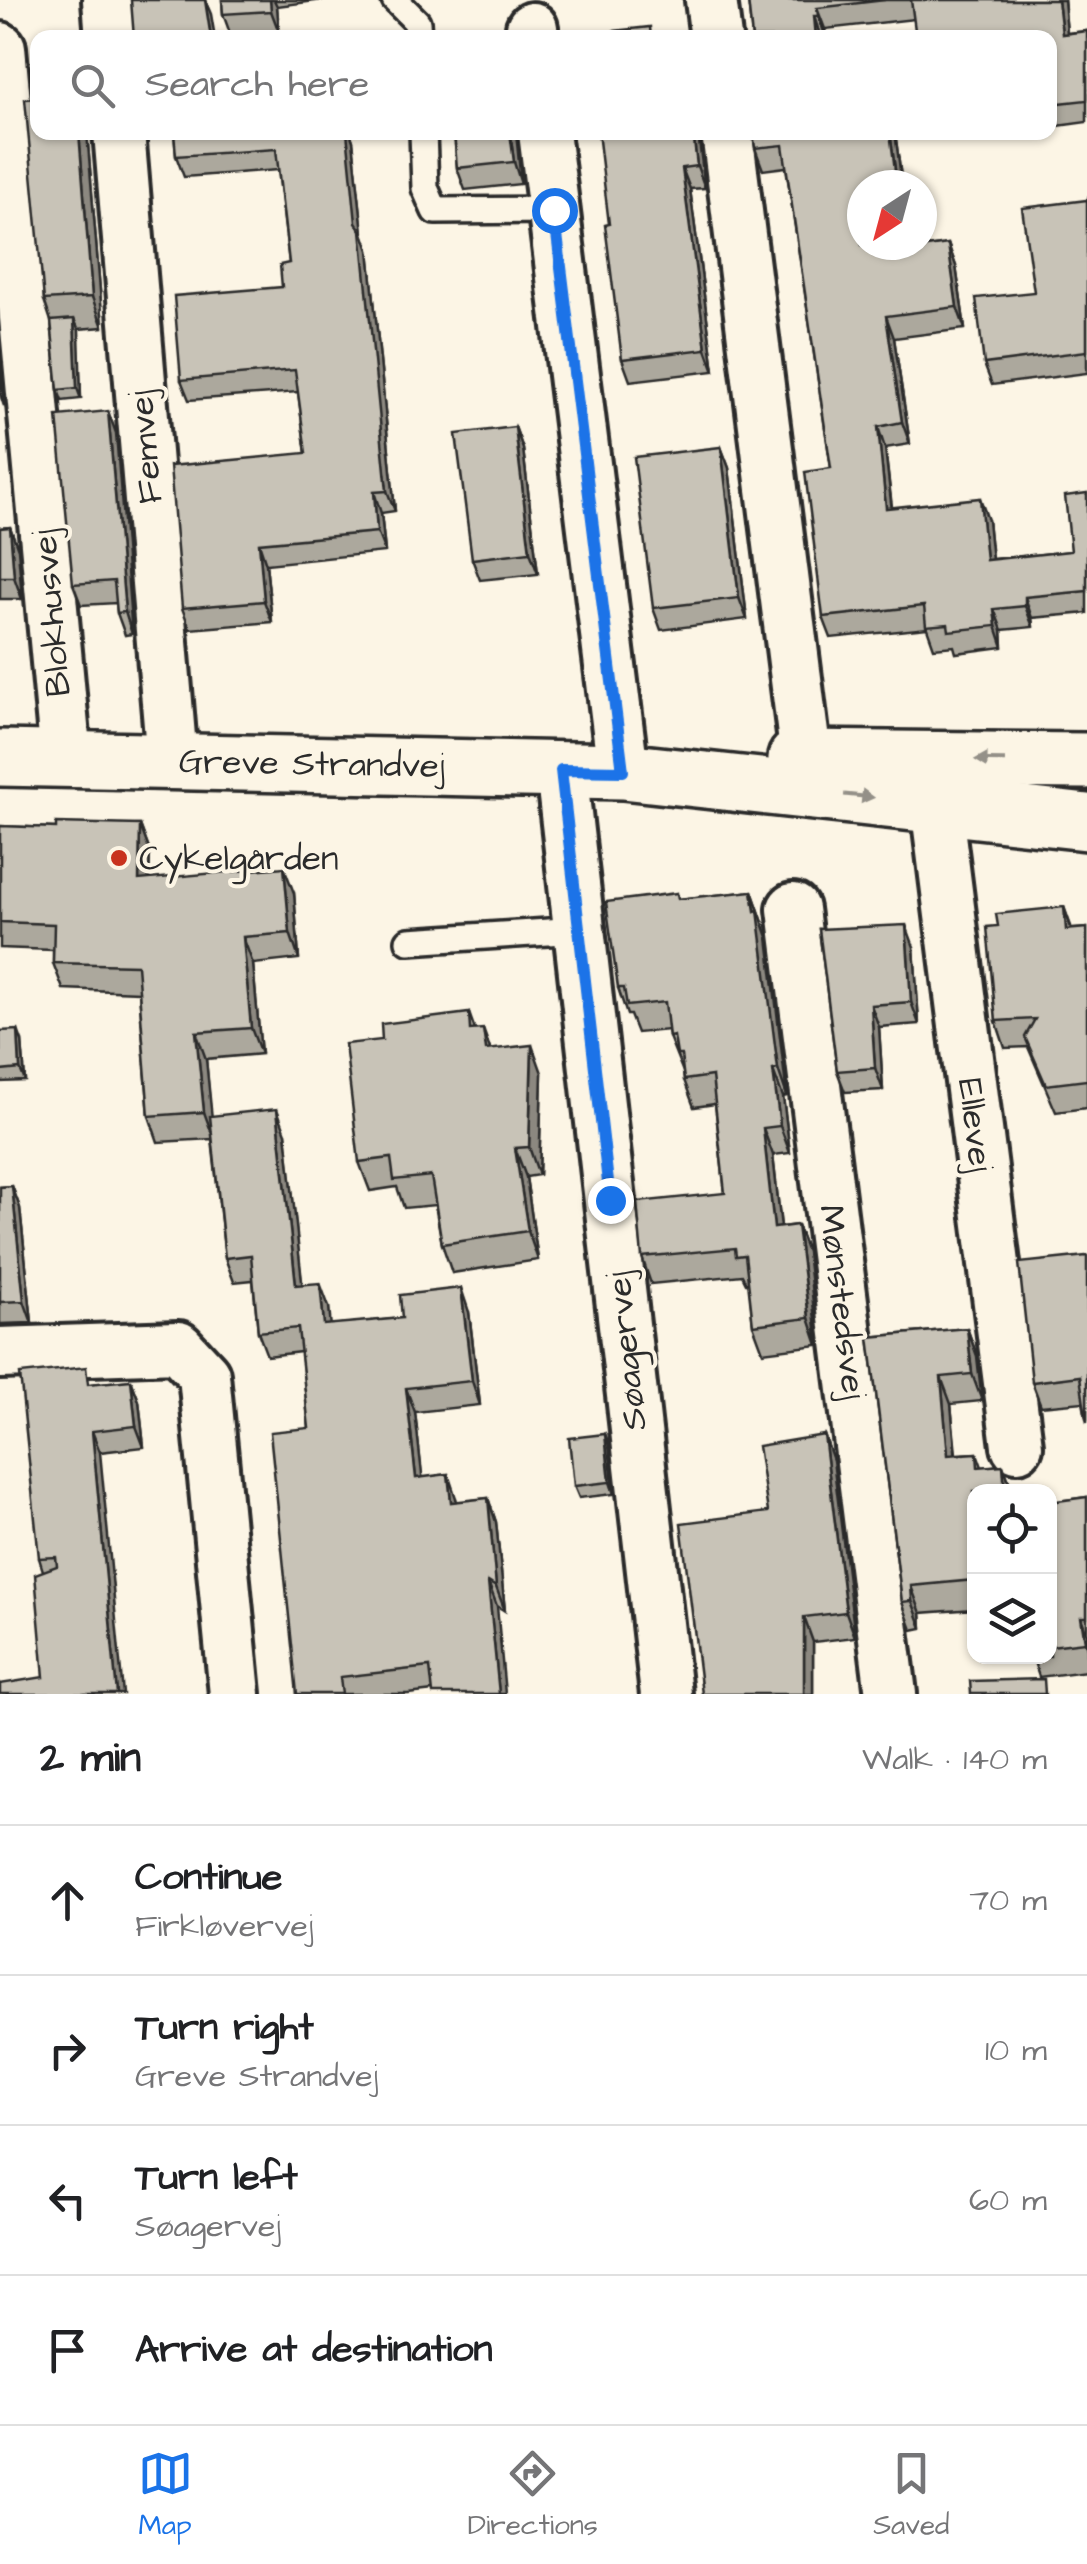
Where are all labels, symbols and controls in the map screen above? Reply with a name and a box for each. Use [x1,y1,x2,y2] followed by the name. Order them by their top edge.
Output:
[30,30,1057,140] search box
[65,58,120,113] icon: search
[145,59,369,111] text: Search here
[847,170,937,260] north arrow
[532,188,578,234] route start
[117,388,175,506] street label: Femvej
[20,527,84,699] street label: Blokhusvej
[179,737,445,791] street label: Greve Strandvej
[973,752,1005,768] one-way arrow
[844,788,876,804] one-way arrow
[139,834,338,885] place label: Cykelgården
[108,847,130,869] marker: Cykelgården
[945,1075,1005,1175] street label: Ellevej
[588,1178,634,1224] route end
[806,1202,878,1402] street label: Mønstedsvej
[594,1269,662,1433] street label: Søagervej
[967,1484,1057,1664] map controls
[967,1484,1057,1574] button: locate
[967,1574,1057,1664] button: layers
[40,1730,141,1788] text: 2 min
[862,1737,1047,1782] text: Walk · 140 m
[135,1852,282,1904] text: Continue
[40,1873,95,1928] icon: ahead
[969,1878,1047,1923] text: 70 m
[135,1904,314,1949] text: Firkløvervej
[135,2002,314,2054] text: Turn right
[40,2023,95,2078] icon: right
[985,2028,1047,2073] text: 10 m
[135,2054,378,2099] text: Greve Strandvej
[135,2152,298,2204] text: Turn left
[40,2173,95,2228] icon: left
[969,2178,1047,2223] text: 60 m
[135,2204,281,2249] text: Søagervej
[40,2323,95,2378] icon: arrive
[135,2324,492,2376] text: Arrive at destination
[138,2446,193,2545] tab: Map
[468,2446,598,2545] tab: Directions
[873,2446,949,2545] tab: Saved

